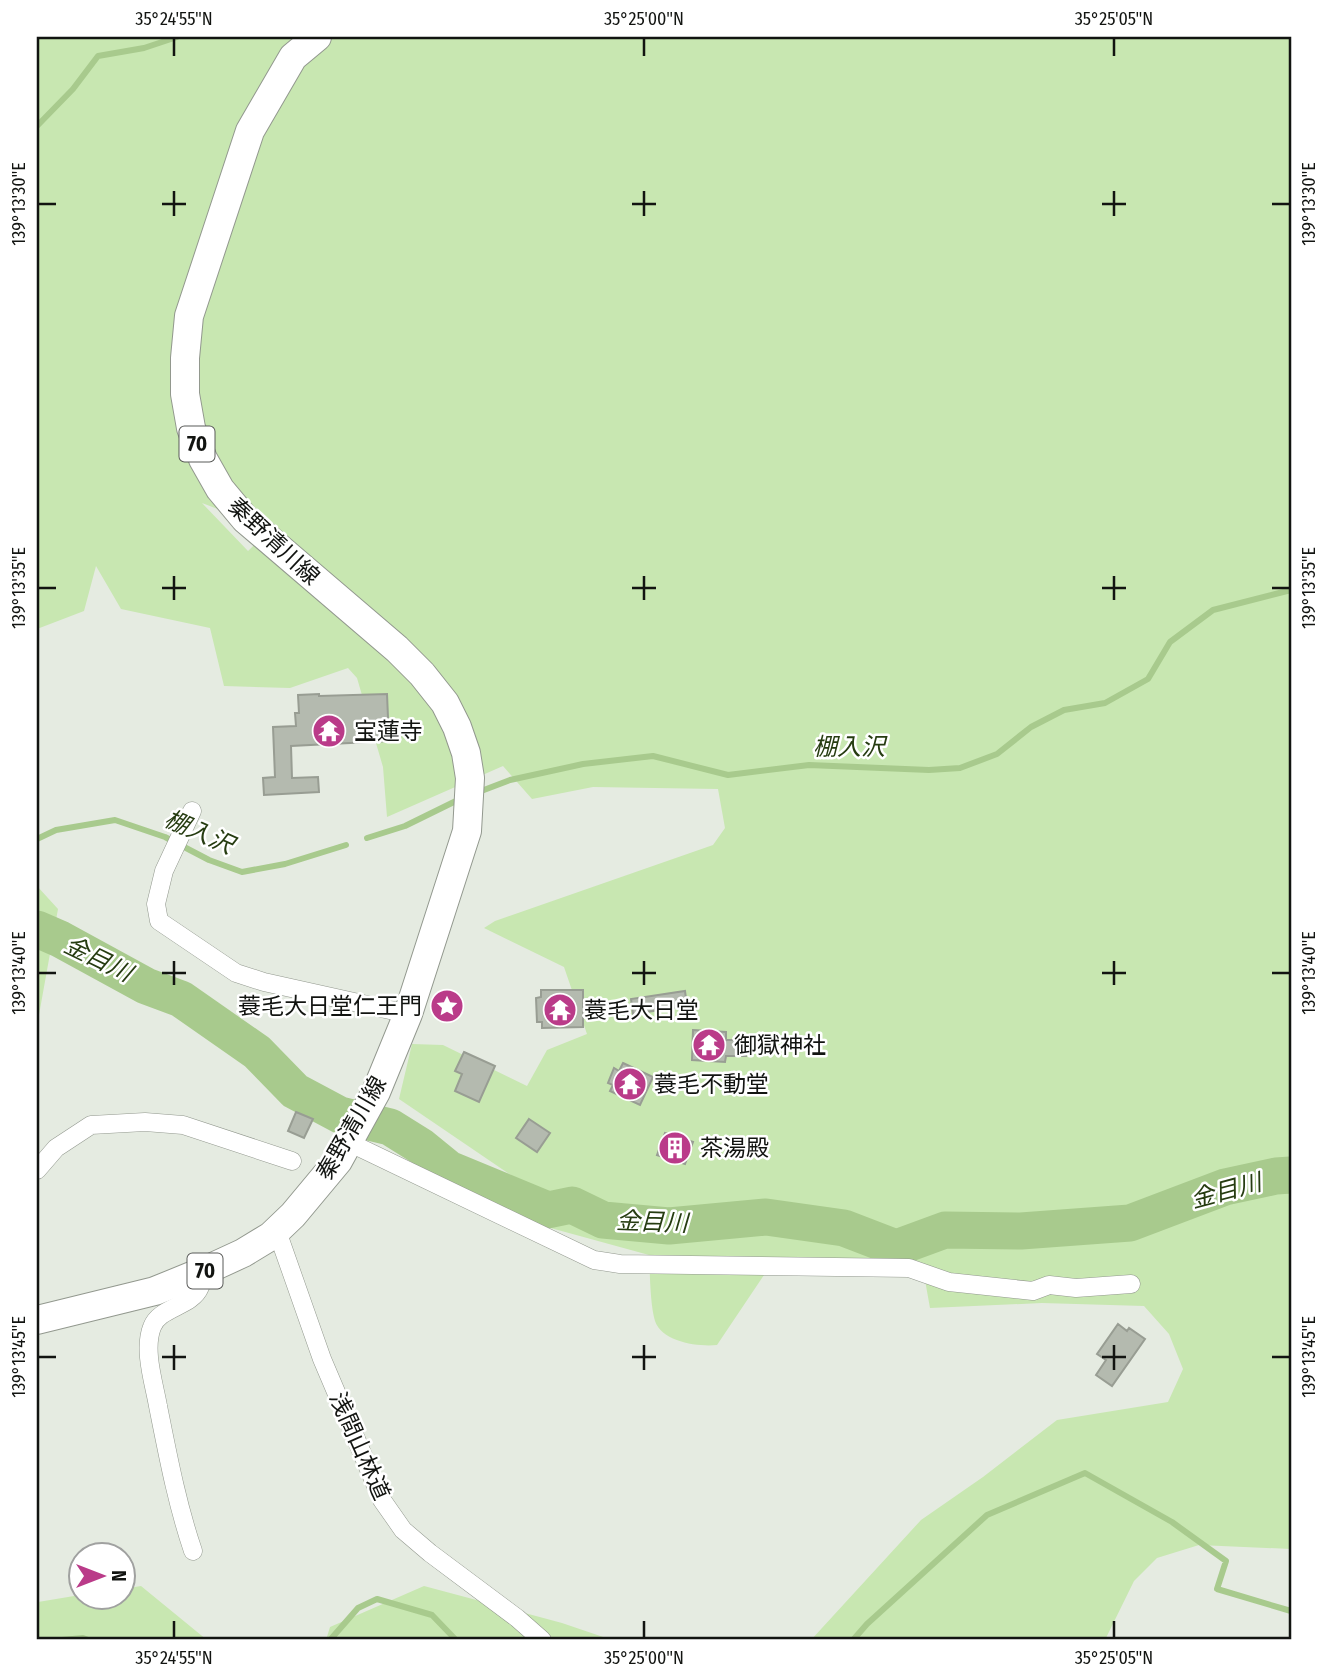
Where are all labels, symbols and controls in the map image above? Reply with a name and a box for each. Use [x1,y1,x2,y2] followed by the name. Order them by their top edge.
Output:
[135,8,213,30] text: 35°24'55"N
[604,8,684,30] text: 35°25'00"N
[1075,8,1153,30] text: 35°25'05"N
[8,162,30,246] text: 139°13'30"E
[1298,162,1320,246] text: 139°13'30"E
[180,426,214,462] road number: 70
[222,492,326,590] street label: 秦野清川線
[8,547,30,629] text: 139°13'35"E
[1298,547,1320,629] text: 139°13'35"E
[310,712,348,750] temple icon: 宝蓮寺
[354,717,423,745] place label: 宝蓮寺
[813,733,888,761] water label: 棚入沢
[160,805,240,861] water label: 棚入沢
[8,931,30,1015] text: 139°13'40"E
[60,931,139,989] water label: 金目川
[1298,931,1320,1015] text: 139°13'40"E
[428,987,466,1025] place icon: 蓑毛大日堂仁王門
[541,991,579,1029] temple icon: 蓑毛大日堂
[238,992,422,1020] place label: 蓑毛大日堂仁王門
[584,996,699,1024] place label: 蓑毛大日堂
[690,1026,728,1064] temple icon: 御獄神社
[734,1031,826,1059] place label: 御獄神社
[611,1065,649,1103] temple icon: 蓑毛不動堂
[654,1070,769,1098] place label: 蓑毛不動堂
[310,1071,392,1185] street label: 秦野清川線
[656,1129,694,1167] building icon: 茶湯殿
[700,1134,769,1162] place label: 茶湯殿
[1188,1167,1267,1214] water label: 金目川
[616,1207,691,1237] water label: 金目川
[188,1254,222,1288] road number: 70
[8,1316,30,1398] text: 139°13'45"E
[1298,1316,1320,1398] text: 139°13'45"E
[324,1388,396,1504] street label: 浅間山林道
[66,1540,136,1610] north arrow
[107,1570,130,1582] text: N
[135,1647,213,1669] text: 35°24'55"N
[604,1647,684,1669] text: 35°25'00"N
[1075,1647,1153,1669] text: 35°25'05"N

